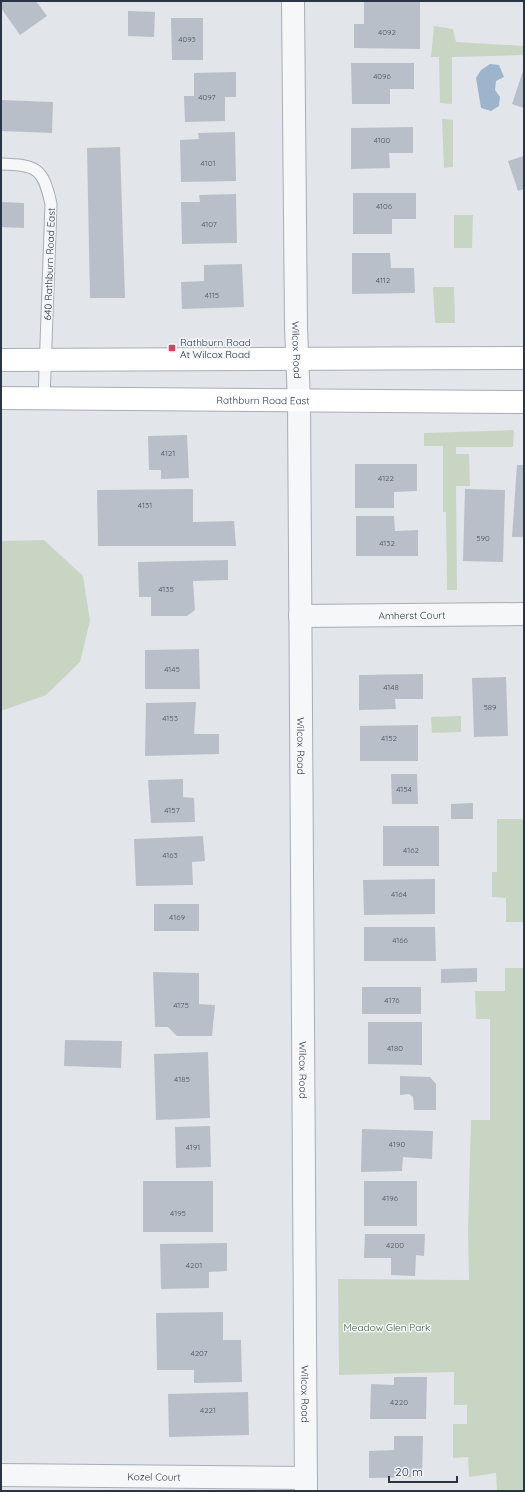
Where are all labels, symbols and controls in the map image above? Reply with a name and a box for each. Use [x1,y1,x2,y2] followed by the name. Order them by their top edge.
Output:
[378,27,397,37] house number: 4092
[178,34,196,44] house number: 4093
[373,71,392,81] house number: 4096
[198,92,216,102] house number: 4097
[374,135,391,145] house number: 4100
[201,158,215,168] house number: 4101
[376,201,393,211] house number: 4106
[41,207,58,321] street label: 640 Rathburn Road East
[201,219,217,229] house number: 4107
[376,275,391,285] house number: 4112
[205,290,219,300] house number: 4115
[289,321,304,379] street label: Wilcox Road
[180,336,251,361] place label: Rathburn Road At Wilcox Road
[167,343,177,353] marker: Rathburn Road At Wilcox Road
[216,394,310,407] street label: Rathburn Road East
[161,448,175,458] house number: 4121
[378,473,395,483] house number: 4122
[138,500,152,510] house number: 4131
[476,533,490,543] house number: 590
[379,538,395,548] house number: 4132
[158,584,174,594] house number: 4135
[378,609,446,622] street label: Amherst Court
[164,664,180,674] house number: 4145
[383,682,399,692] house number: 4148
[483,702,497,712] house number: 589
[162,713,178,723] house number: 4153
[294,717,307,775] street label: Wilcox Road
[381,733,398,743] house number: 4152
[396,784,412,794] house number: 4154
[164,805,180,815] house number: 4157
[403,845,419,855] house number: 4162
[162,850,178,860] house number: 4163
[391,889,407,899] house number: 4164
[169,912,185,922] house number: 4169
[392,935,409,945] house number: 4166
[384,995,400,1005] house number: 4176
[173,1000,189,1010] house number: 4175
[296,1041,309,1099] street label: Wilcox Road
[387,1043,403,1053] house number: 4180
[174,1074,190,1084] house number: 4185
[389,1139,405,1149] house number: 4190
[186,1142,200,1152] house number: 4191
[382,1193,399,1203] house number: 4196
[170,1208,186,1218] house number: 4195
[386,1240,404,1250] house number: 4200
[186,1260,202,1270] house number: 4201
[344,1321,430,1334] park label: Meadow Glen Park
[190,1348,208,1358] house number: 4207
[298,1365,312,1423] street label: Wilcox Road
[390,1397,408,1407] house number: 4220
[200,1405,216,1415] house number: 4221
[389,1458,457,1484] scale bar
[395,1464,423,1479] text: 20 m
[127,1470,181,1484] street label: Kozel Court

